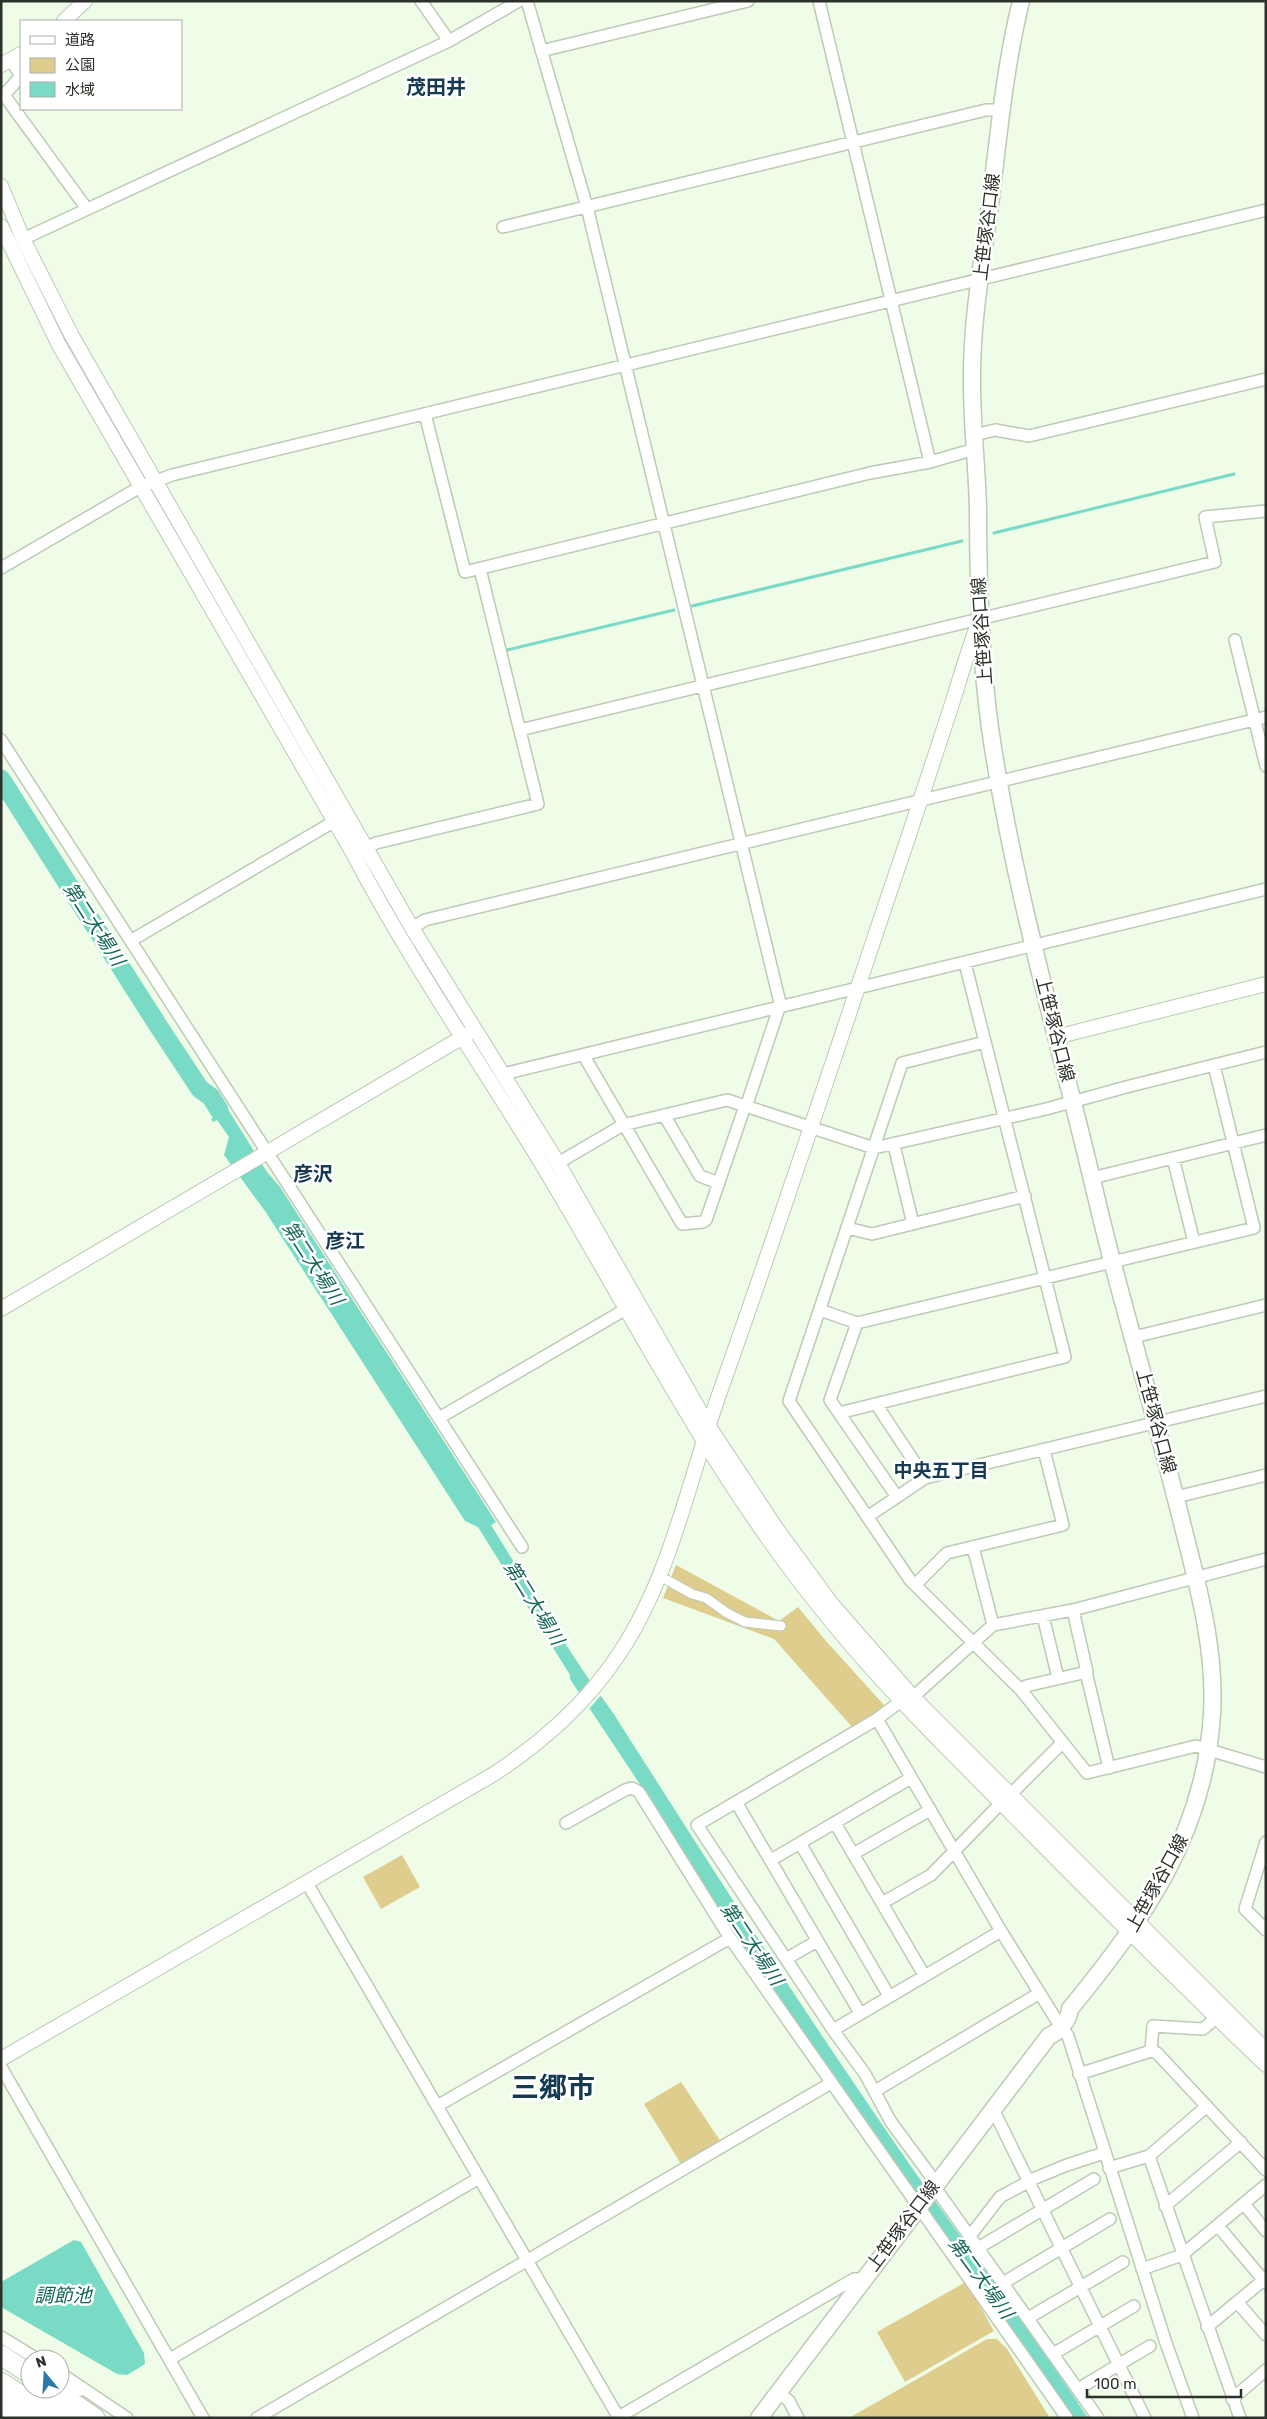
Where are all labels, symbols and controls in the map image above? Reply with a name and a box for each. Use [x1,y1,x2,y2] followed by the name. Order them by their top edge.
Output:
[20,20,182,110] legend
[65,31,95,49] text: 道路
[65,56,95,74] text: 公園
[406,75,466,99] district label: 茂田井
[65,81,95,99] text: 水域
[970,172,1004,282] street label: 上笹塚谷口線
[967,576,997,686] street label: 上笹塚谷口線
[58,878,131,972] water label: 第二大場川
[1031,974,1079,1084] street label: 上笹塚谷口線
[293,1162,333,1186] district label: 彦沢
[277,1217,350,1311] water label: 第二大場川
[325,1229,365,1253] district label: 彦江
[1131,1366,1181,1476] street label: 上笹塚谷口線
[893,1459,989,1482] district label: 中央五丁目
[499,1557,570,1651] water label: 第二大場川
[1121,1830,1193,1936] street label: 上笹塚谷口線
[716,1898,789,1991] water label: 第二大場川
[511,2071,595,2104] district label: 三郷市
[862,2176,944,2276] street label: 上笹塚谷口線
[944,2233,1019,2325] water label: 第二大場川
[34,2284,93,2307] water label: 調節池
[20,2349,70,2399] north arrow
[34,2352,49,2372] text: N
[1087,2366,1241,2398] scale bar
[1094,2375,1136,2393] text: 100 m

